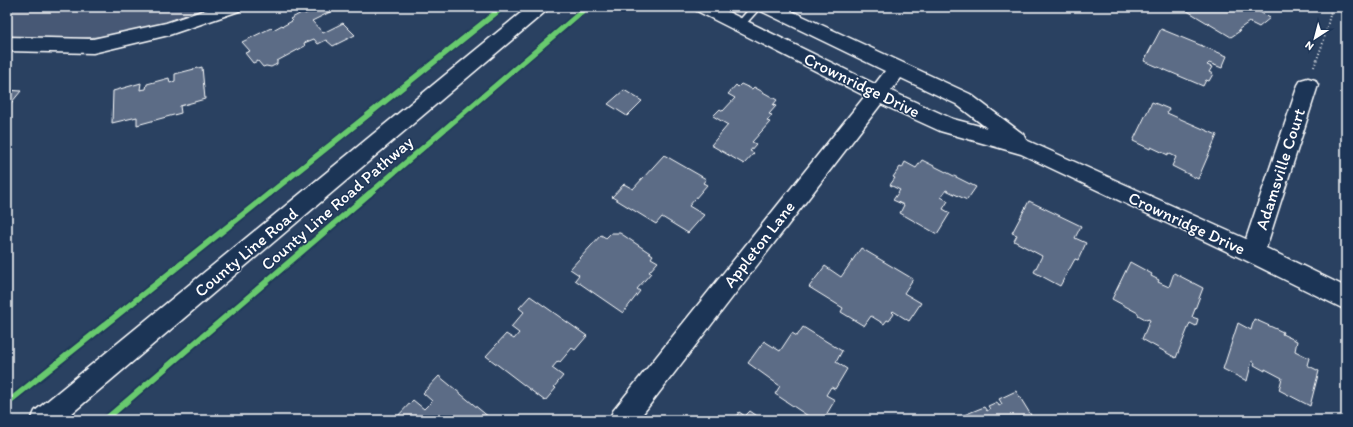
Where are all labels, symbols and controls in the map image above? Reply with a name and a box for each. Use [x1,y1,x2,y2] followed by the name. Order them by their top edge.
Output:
[1295,18,1335,58] north arrow
[1303,38,1316,53] text: N
[801,48,923,122] street label: Crownridge Drive
[1251,105,1309,232] street label: Adamsville Court
[257,132,417,274] street label: County Line Road Pathway
[1125,187,1249,259] street label: Crownridge Drive
[719,197,799,291] street label: Appleton Lane
[190,203,302,301] street label: County Line Road

